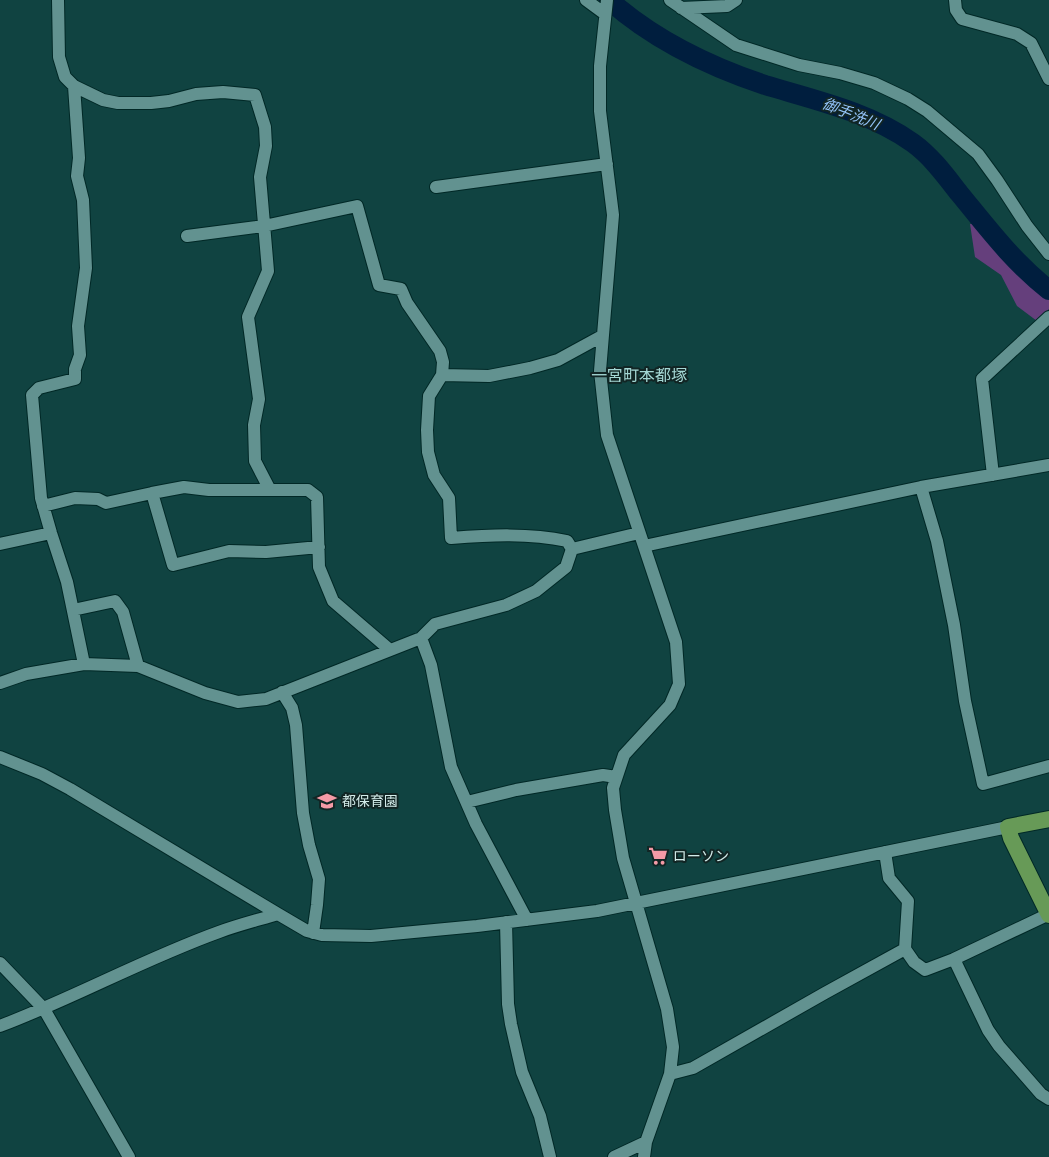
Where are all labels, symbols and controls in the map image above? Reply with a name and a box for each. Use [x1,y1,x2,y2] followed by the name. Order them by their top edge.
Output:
[820,94,884,133] water label: 御手洗川
[591,367,687,384] district label: 一宮町本都塚
[316,790,338,812] school or university icon: 都保育園
[342,793,398,809] place label: 都保育園
[647,845,669,867] supermarket icon: ローソン
[673,848,729,864] place label: ローソン

